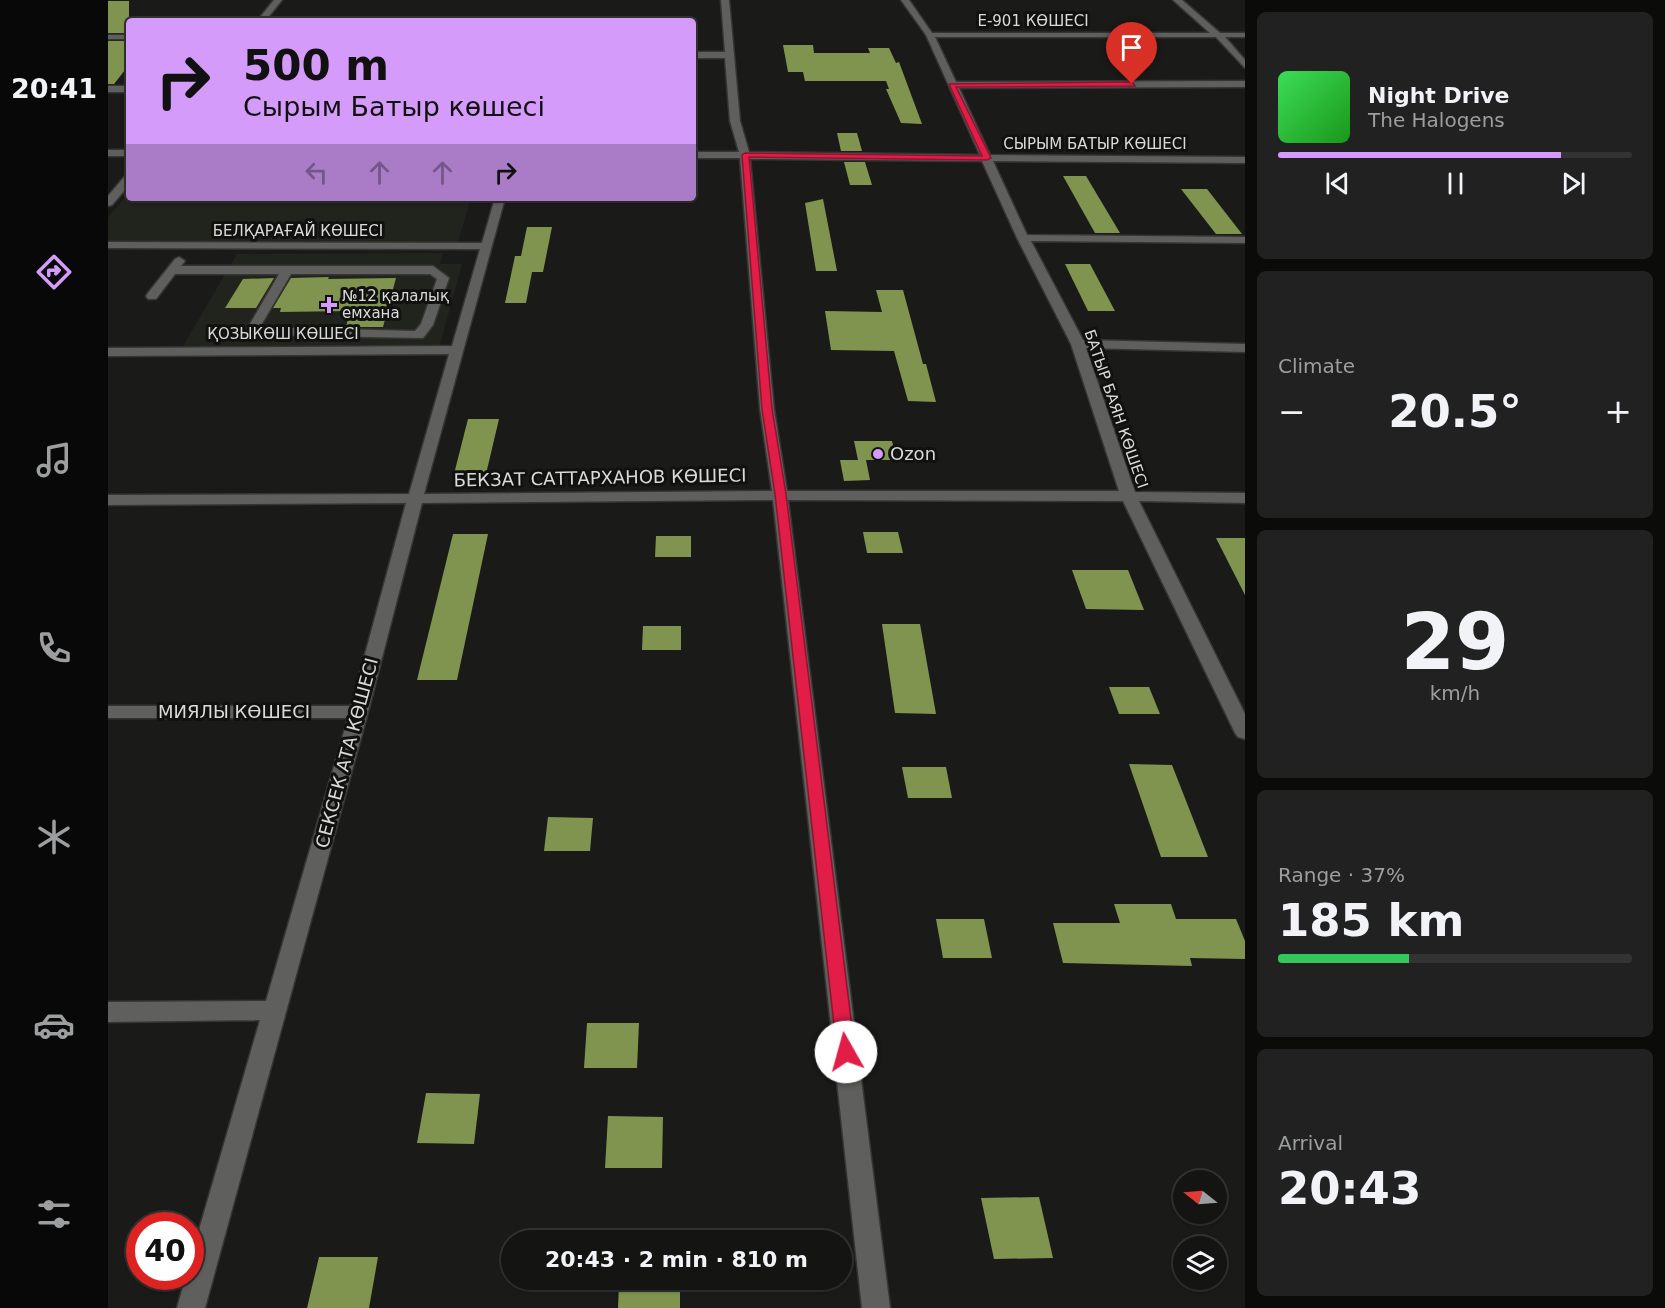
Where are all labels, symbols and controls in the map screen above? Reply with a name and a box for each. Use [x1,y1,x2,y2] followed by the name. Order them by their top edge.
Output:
[977,12,1089,30] street label: Е-901 КӨШЕСІ
[1106,22,1157,84] pin
[1115,31,1148,64] icon: arrive
[243,41,389,90] text: 500 m
[144,42,222,120] icon: right
[11,73,97,104] text: 20:41
[1368,83,1509,108] text: Night Drive
[243,91,545,122] text: Сырым Батыр көшесі
[1368,108,1505,132] text: The Halogens
[1003,135,1187,153] street label: СЫРЫМ БАТЫР КӨШЕСІ
[300,156,333,189] icon: left
[363,156,396,189] icon: ahead
[426,156,459,189] icon: ahead
[489,156,522,189] icon: right
[1321,167,1354,200] icon: previous
[1439,167,1472,200] icon: pause
[1557,167,1590,200] icon: next
[213,221,383,240] street label: БЕЛҚАРАҒАЙ КӨШЕСІ
[33,251,75,293] icon: directions
[342,287,449,322] place label: №12 қалалық емхана
[320,296,338,314] marker: №12 қалалық емхана
[207,325,359,343] street label: ҚОЗЫКӨШ КӨШЕСІ
[1080,327,1152,491] street label: БАТЫР БАЯН КӨШЕСІ
[1278,354,1355,378] text: Climate
[1388,385,1522,438] text: 20.5°
[1278,392,1306,431] text: −
[1604,392,1632,431] text: +
[33,439,75,481] icon: music
[890,443,936,464] place label: Ozon
[871,447,885,461] marker: Ozon
[453,464,747,491] street label: БЕКЗАТ САТТАРХАНОВ КӨШЕСІ
[1401,597,1509,687] text: 29
[33,627,75,669] icon: phone
[311,656,382,850] street label: СЕКСЕК АТА КӨШЕСІ
[1430,681,1480,705] text: km/h
[158,701,310,722] street label: МИЯЛЫ КӨШЕСІ
[33,816,75,858] icon: climate
[1278,863,1405,887] text: Range · 37%
[1278,894,1464,947] text: 185 km
[33,1004,75,1046] icon: car
[814,1020,878,1084] position arrow
[1278,1131,1343,1155] text: Arrival
[1278,1162,1421,1215] text: 20:43
[1173,1170,1227,1224] north arrow
[1173,1170,1227,1290] map controls
[33,1193,75,1235] icon: filters
[126,1212,204,1290] speed limit sign: 40
[1173,1236,1227,1290] button: layers
[545,1247,808,1272] text: 20:43 · 2 min · 810 m

